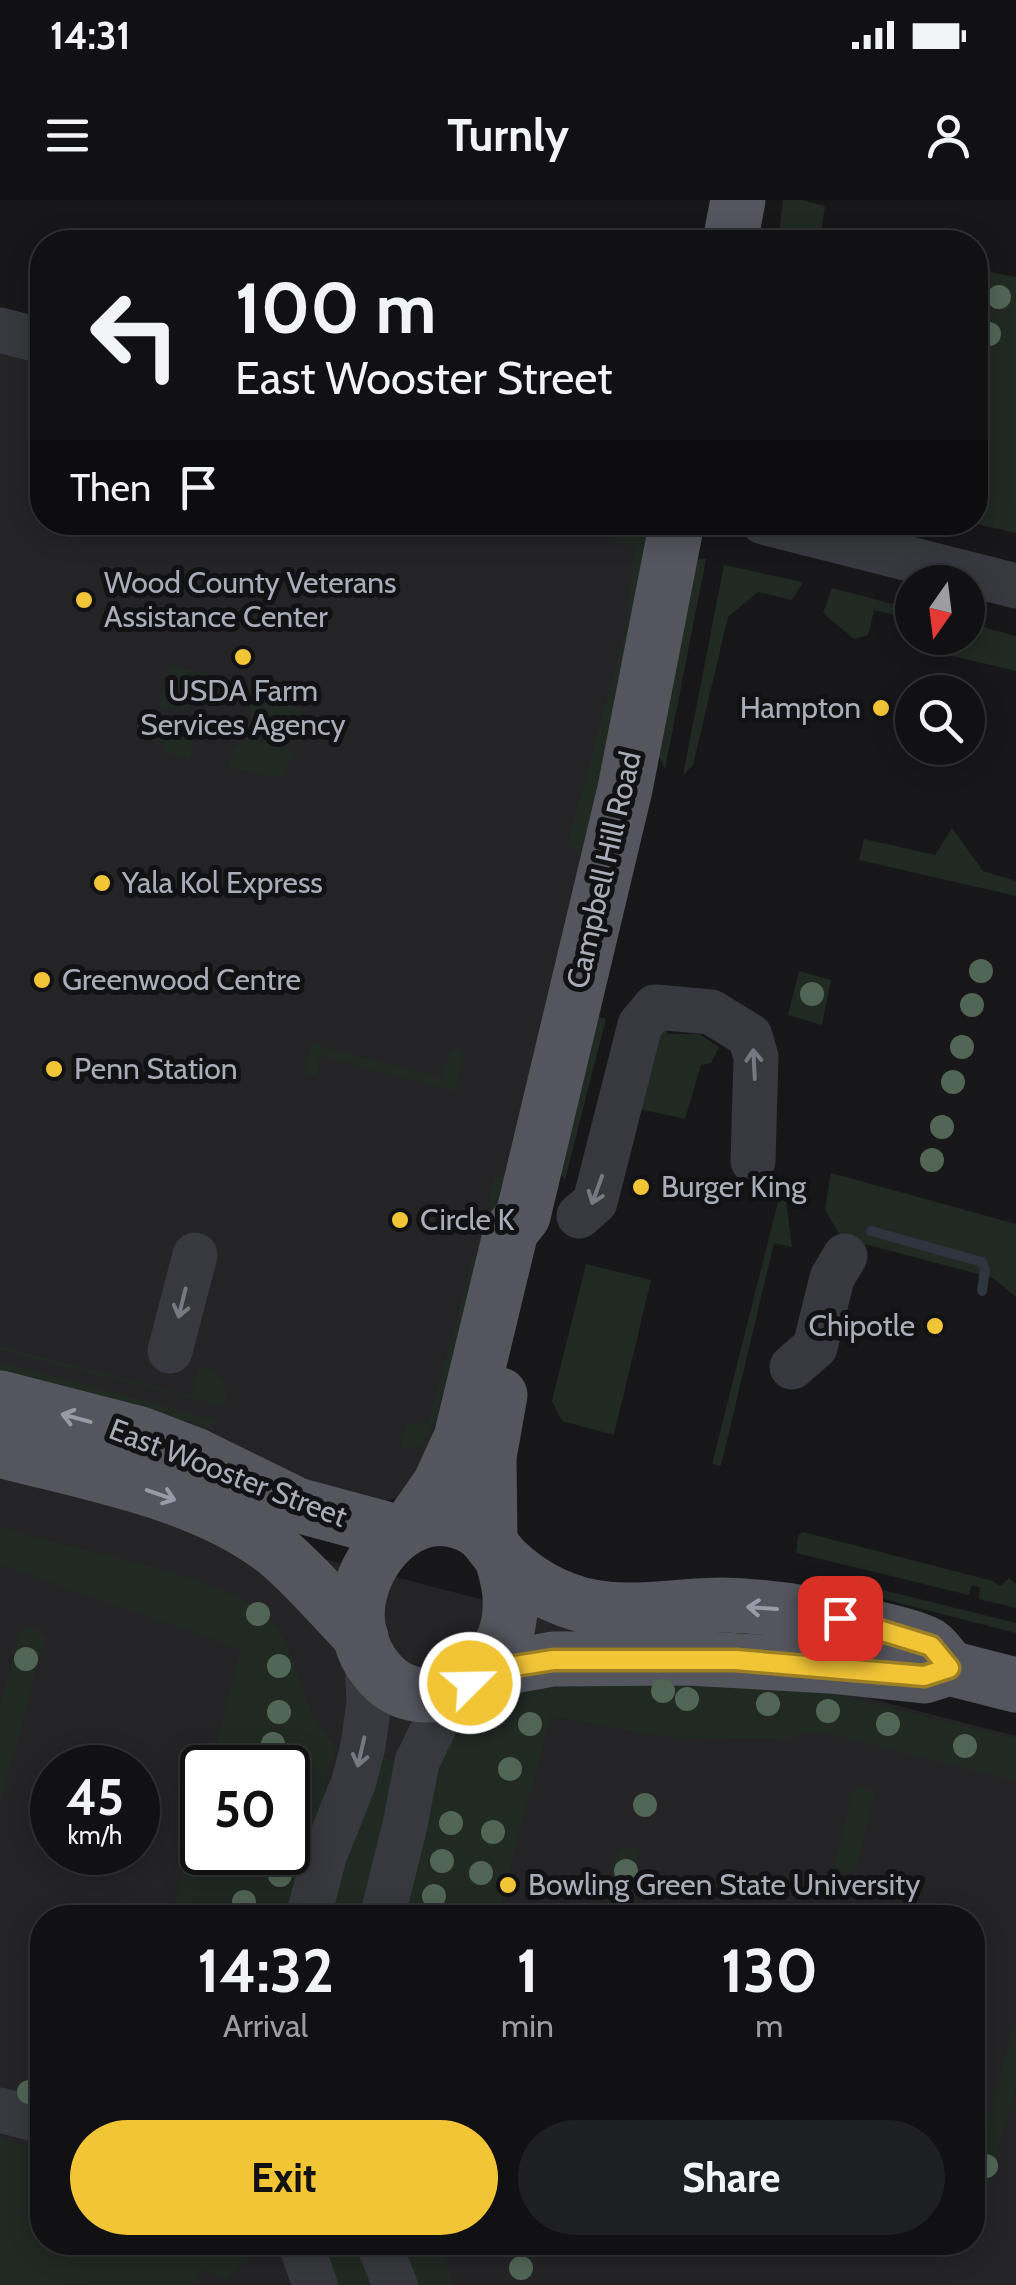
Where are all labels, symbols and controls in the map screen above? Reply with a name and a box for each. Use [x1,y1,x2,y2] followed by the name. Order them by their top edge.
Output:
[50,12,131,59] text: 14:31
[40,108,95,163] icon: menu
[447,108,569,162] text: Turnly
[921,108,976,163] icon: person
[235,265,436,351] text: 100 m
[70,270,200,400] icon: left
[235,351,612,405] text: East Wooster Street
[171,460,226,515] icon: arrive
[70,464,151,511] text: Then
[104,564,397,635] place label: Wood County Veterans Assistance Center
[895,565,985,655] north arrow
[895,565,985,765] map controls
[73,589,95,611] marker: Wood County Veterans Assistance Center
[232,646,254,668] marker: USDA Farm Services Agency
[140,672,346,743] place label: USDA Farm Services Agency
[895,675,985,765] button: search
[740,689,861,726] place label: Hampton
[870,697,892,719] marker: Hampton
[558,748,649,992] street label: Campbell Hill Road
[121,864,323,901] place label: Yala Kol Express
[91,872,113,894] marker: Yala Kol Express
[62,961,301,998] place label: Greenwood Centre
[31,969,53,991] marker: Greenwood Centre
[744,1048,763,1081] one-way arrow
[74,1050,237,1087] place label: Penn Station
[43,1058,65,1080] marker: Penn Station
[661,1168,807,1205] place label: Burger King
[586,1174,604,1205] one-way arrow
[630,1176,652,1198] marker: Burger King
[420,1201,515,1238] place label: Circle K
[389,1209,411,1231] marker: Circle K
[172,1287,191,1318] one-way arrow
[808,1307,915,1344] place label: Chipotle
[924,1315,946,1337] marker: Chipotle
[61,1407,92,1426] one-way arrow
[104,1410,352,1535] street label: East Wooster Street
[145,1487,176,1505] one-way arrow
[798,1576,883,1661] pin
[813,1591,868,1646] icon: arrive
[746,1598,778,1617] one-way arrow
[418,1631,522,1735] position arrow
[350,1735,369,1767] one-way arrow
[180,1745,310,1875] speed limit sign: 50
[66,1767,124,1828] text: 45
[68,1820,122,1850] text: km/h
[528,1866,920,1903] place label: Bowling Green State University
[497,1874,519,1896] marker: Bowling Green State University
[197,1934,334,2007] text: 14:32
[516,1934,539,2007] text: 1
[721,1934,818,2007] text: 130
[223,2006,308,2045] text: Arrival
[501,2006,554,2045] text: min
[755,2006,783,2045] text: m
[70,2120,498,2235] button: Exit
[518,2120,945,2235] button: Share

